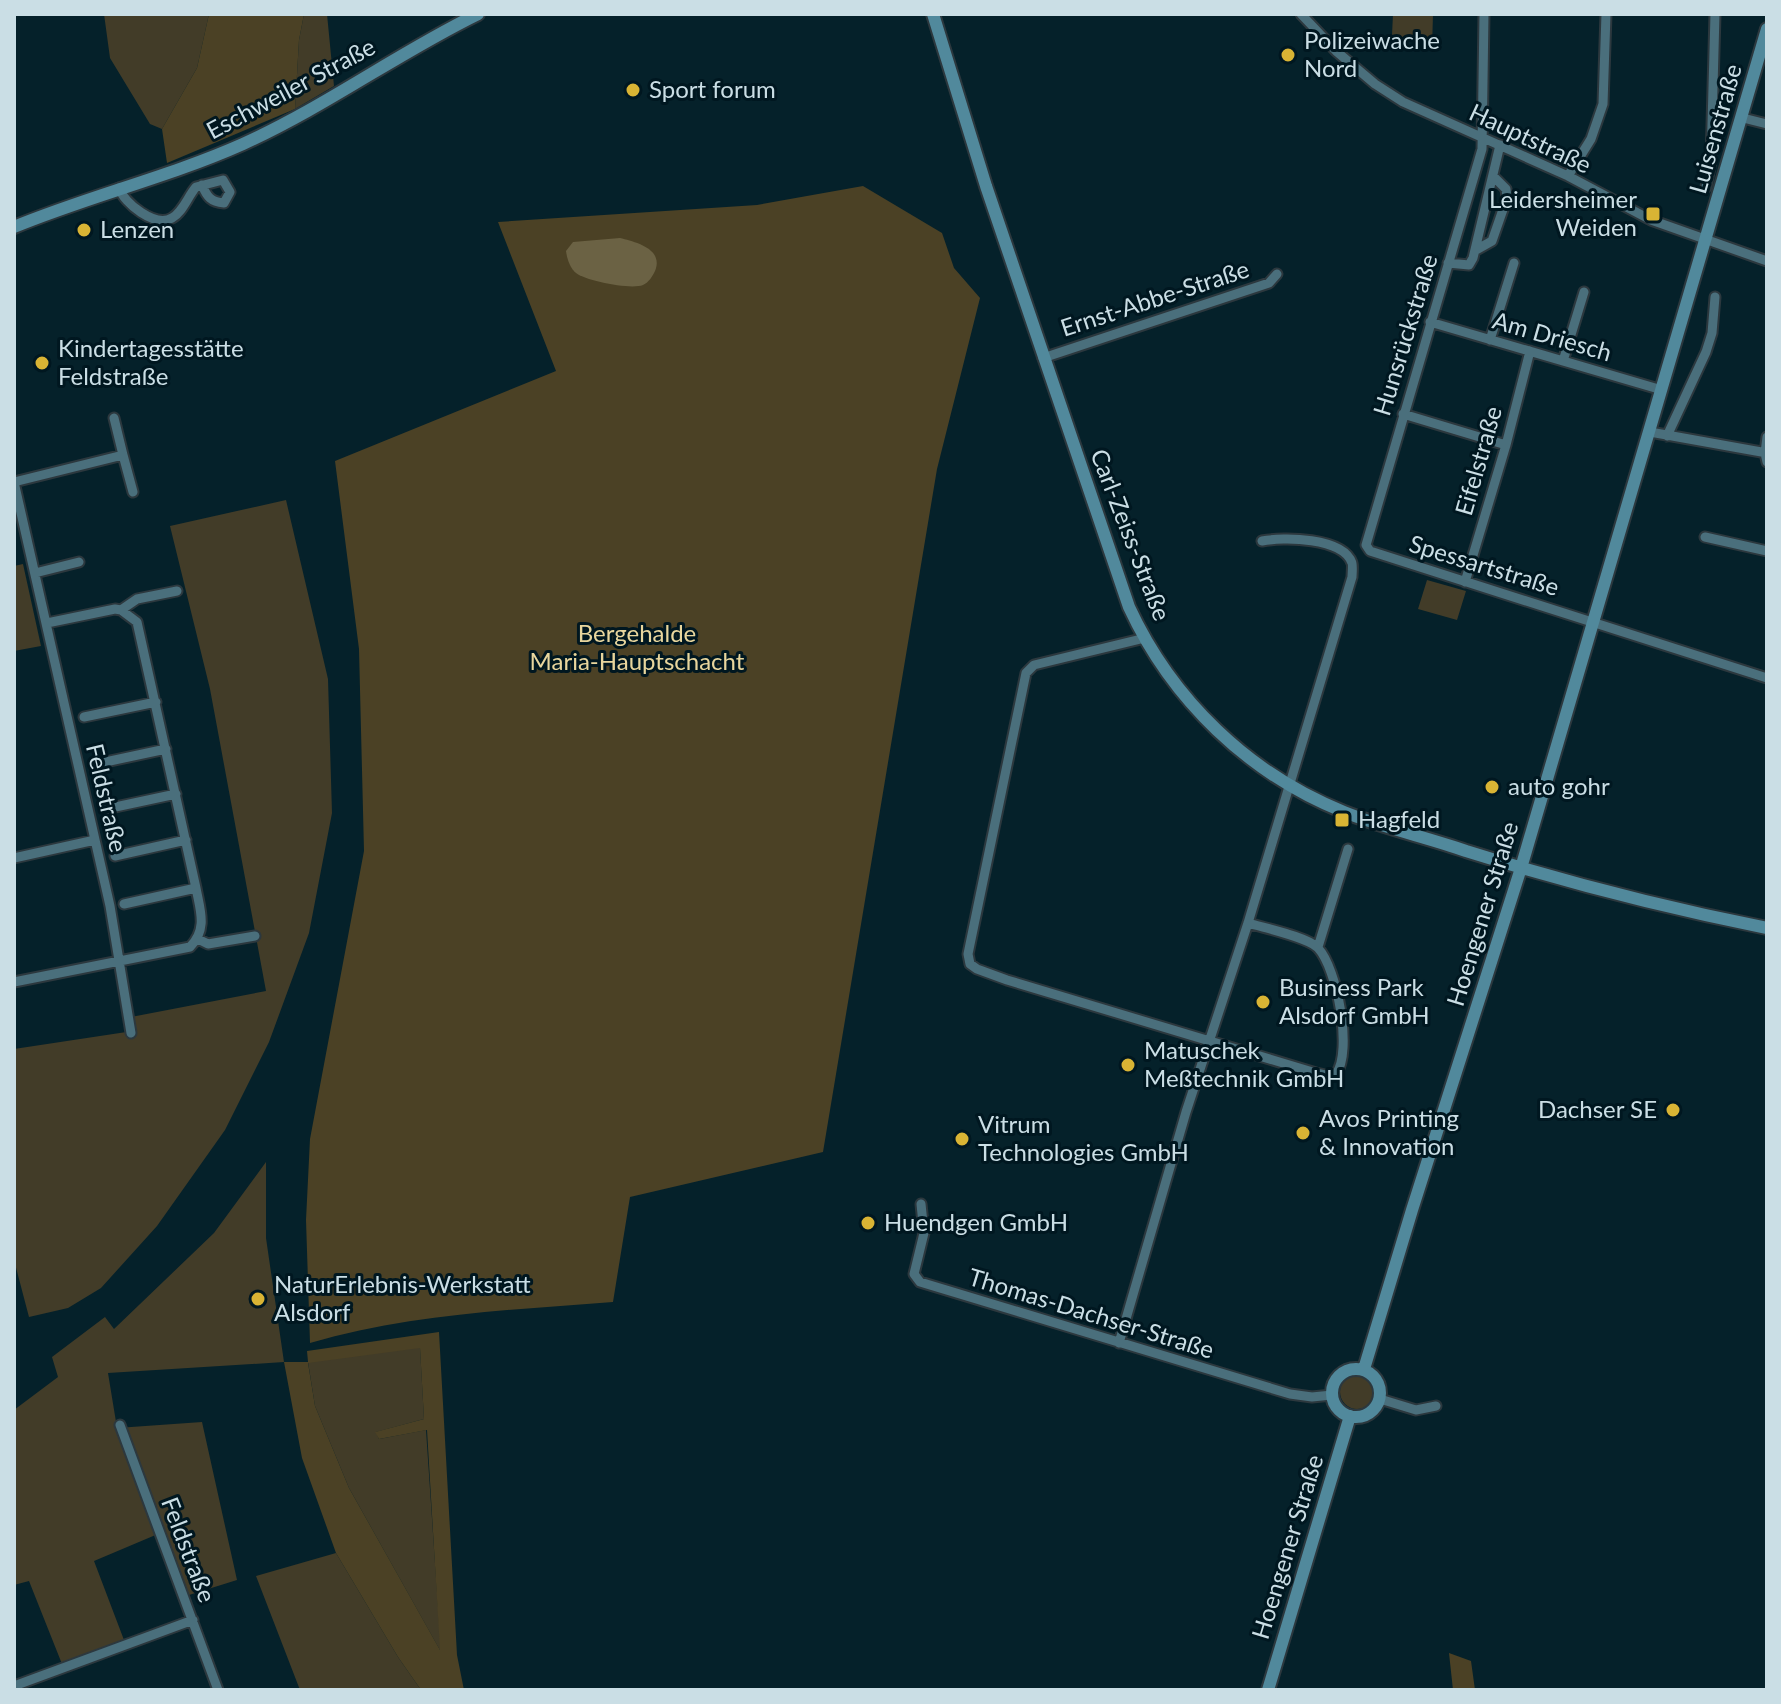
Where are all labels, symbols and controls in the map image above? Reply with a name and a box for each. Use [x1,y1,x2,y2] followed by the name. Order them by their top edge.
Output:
[1304,25,1440,82] place label: Polizeiwache Nord
[201,31,380,144] street label: Eschweiler Straße
[1279,46,1297,64] marker: Polizeiwache Nord
[1682,61,1747,197] street label: Luisenstraße
[649,74,776,103] place label: Sport forum
[624,81,642,99] marker: Sport forum
[1465,97,1596,179] street label: Hauptstraße
[1489,184,1637,241] place label: Leidersheimer Weiden
[1644,205,1662,223] marker: Leidersheimer Weiden
[100,214,174,243] place label: Lenzen
[75,221,93,239] marker: Lenzen
[1366,250,1443,419] street label: Hunsrückstraße
[1057,253,1252,342] street label: Ernst-Abbe-Straße
[1490,305,1615,366] street label: Am Driesch
[58,333,244,390] place label: Kindertagesstätte Feldstraße
[33,354,51,372] marker: Kindertagesstätte Feldstraße
[1448,403,1507,518] street label: Eifelstraße
[1085,445,1177,624] street label: Carl-Zeiss-Straße
[1406,528,1563,601] street label: Spessartstraße
[530,618,745,675] park label: Bergehalde Maria-Hauptschacht
[81,741,134,855] street label: Feldstraße
[1508,771,1610,800] place label: auto gohr
[1483,778,1501,796] marker: auto gohr
[1358,804,1440,833] place label: Hagfeld
[1333,811,1351,829] marker: Hagfeld
[1440,818,1523,1009] street label: Hoengener Straße
[1279,972,1430,1029] place label: Business Park Alsdorf GmbH
[1254,993,1272,1011] marker: Business Park Alsdorf GmbH
[1144,1035,1344,1092] place label: Matuschek Meßtechnik GmbH
[1119,1056,1137,1074] marker: Matuschek Meßtechnik GmbH
[1538,1094,1657,1123] place label: Dachser SE
[1664,1101,1682,1119] marker: Dachser SE
[1319,1103,1459,1160] place label: Avos Printing & Innovation
[978,1109,1189,1166] place label: Vitrum Technologies GmbH
[1294,1124,1312,1142] marker: Avos Printing & Innovation
[953,1130,971,1148] marker: Vitrum Technologies GmbH
[884,1207,1068,1236] place label: Huendgen GmbH
[859,1214,877,1232] marker: Huendgen GmbH
[965,1261,1218,1364] street label: Thomas-Dachser-Straße
[274,1269,531,1326] place label: NaturErlebnis-Werkstatt Alsdorf
[249,1290,267,1308] marker: NaturErlebnis-Werkstatt Alsdorf
[1245,1451,1328,1642] street label: Hoengener Straße
[156,1493,223,1606] street label: Feldstraße

